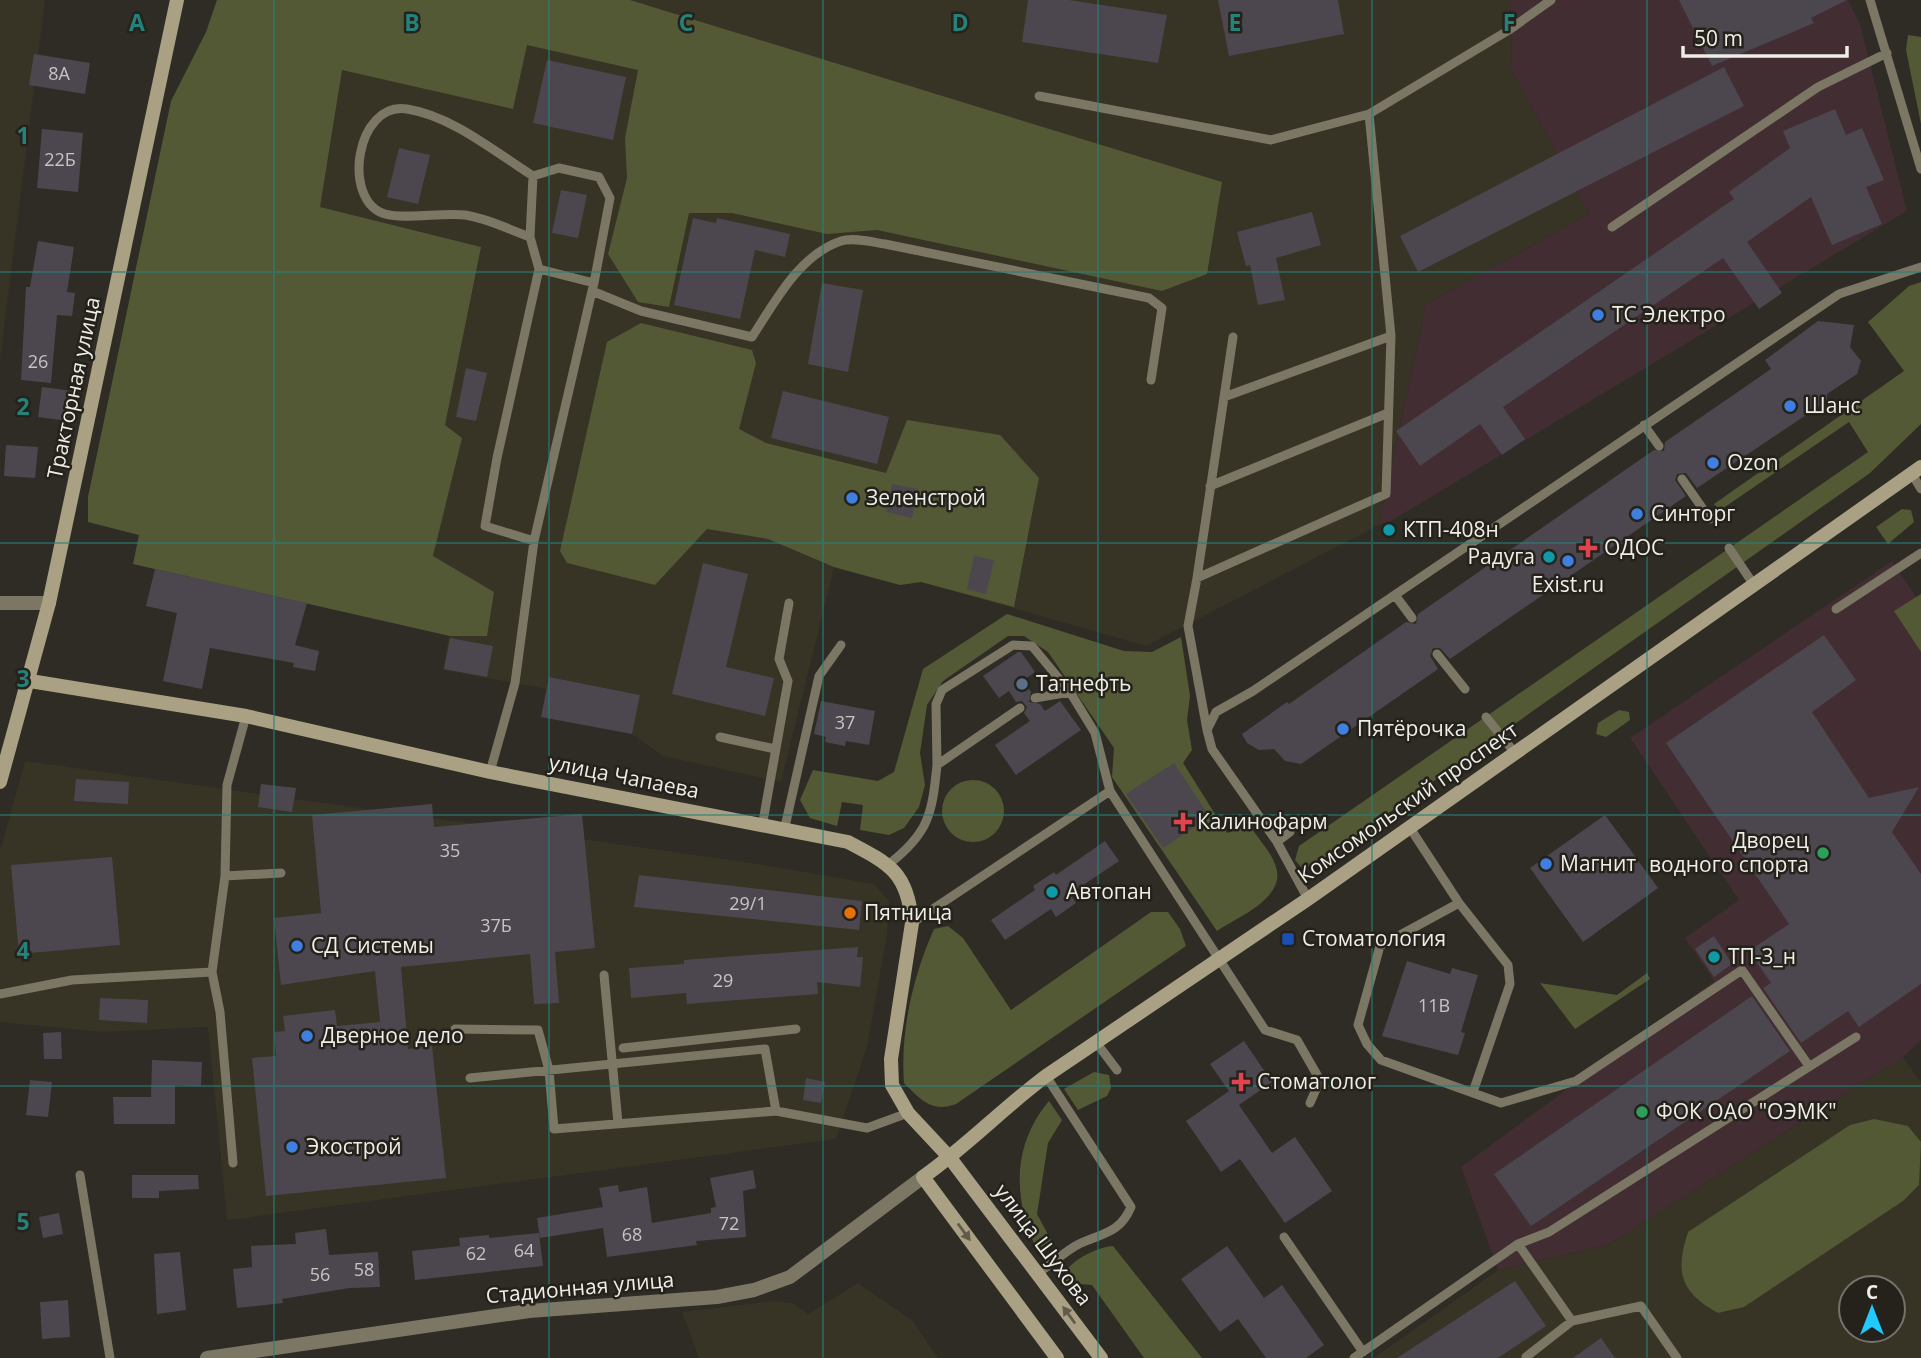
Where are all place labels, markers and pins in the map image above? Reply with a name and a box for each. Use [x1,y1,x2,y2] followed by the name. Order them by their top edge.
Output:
[1612,300,1726,328] place label: ТС Электро
[1590,307,1606,323] marker: ТС Электро
[1804,391,1861,419] place label: Шанс
[1782,398,1798,414] marker: Шанс
[1727,448,1779,476] place label: Ozon
[1705,455,1721,471] marker: Ozon
[866,483,986,511] place label: Зеленстрой
[844,490,860,506] marker: Зеленстрой
[1651,499,1735,527] place label: Синторг
[1629,506,1645,522] marker: Синторг
[1403,515,1499,543] place label: КТП-408н
[1381,522,1397,538] marker: КТП-408н
[1604,533,1664,561] place label: ОДОС
[1578,538,1598,558] marker: ОДОС
[1467,542,1535,570] place label: Радуга
[1541,549,1557,565] marker: Радуга
[1560,553,1576,569] marker: Exist.ru
[1532,570,1604,598] place label: Exist.ru
[1036,669,1132,697] place label: Татнефть
[1014,676,1030,692] marker: Татнефть
[1357,714,1466,742] place label: Пятёрочка
[1335,721,1351,737] marker: Пятёрочка
[1197,807,1328,835] place label: Калинофарм
[1175,814,1191,830] marker: Калинофарм
[1649,826,1809,878] place label: Дворец водного спорта
[1815,845,1831,861] marker: Дворец водного спорта
[1560,849,1636,877] place label: Магнит
[1538,856,1554,872] marker: Магнит
[1066,877,1152,905] place label: Автопан
[1044,884,1060,900] marker: Автопан
[864,898,952,926] place label: Пятница
[842,905,858,921] marker: Пятница
[1302,924,1446,952] place label: Стоматология
[311,931,434,959] place label: СД Системы
[1280,931,1296,947] marker: Стоматология
[289,938,305,954] marker: СД Системы
[1728,942,1796,970] place label: ТП-3_н
[1706,949,1722,965] marker: ТП-3_н
[321,1021,464,1049] place label: Дверное дело
[299,1028,315,1044] marker: Дверное дело
[1257,1067,1376,1095] place label: Стоматолог
[1231,1072,1251,1092] marker: Стоматолог
[1656,1097,1837,1125] place label: ФОК ОАО "ОЭМК"
[1634,1104,1650,1120] marker: ФОК ОАО "ОЭМК"
[306,1132,402,1160] place label: Экострой
[284,1139,300,1155] marker: Экострой

